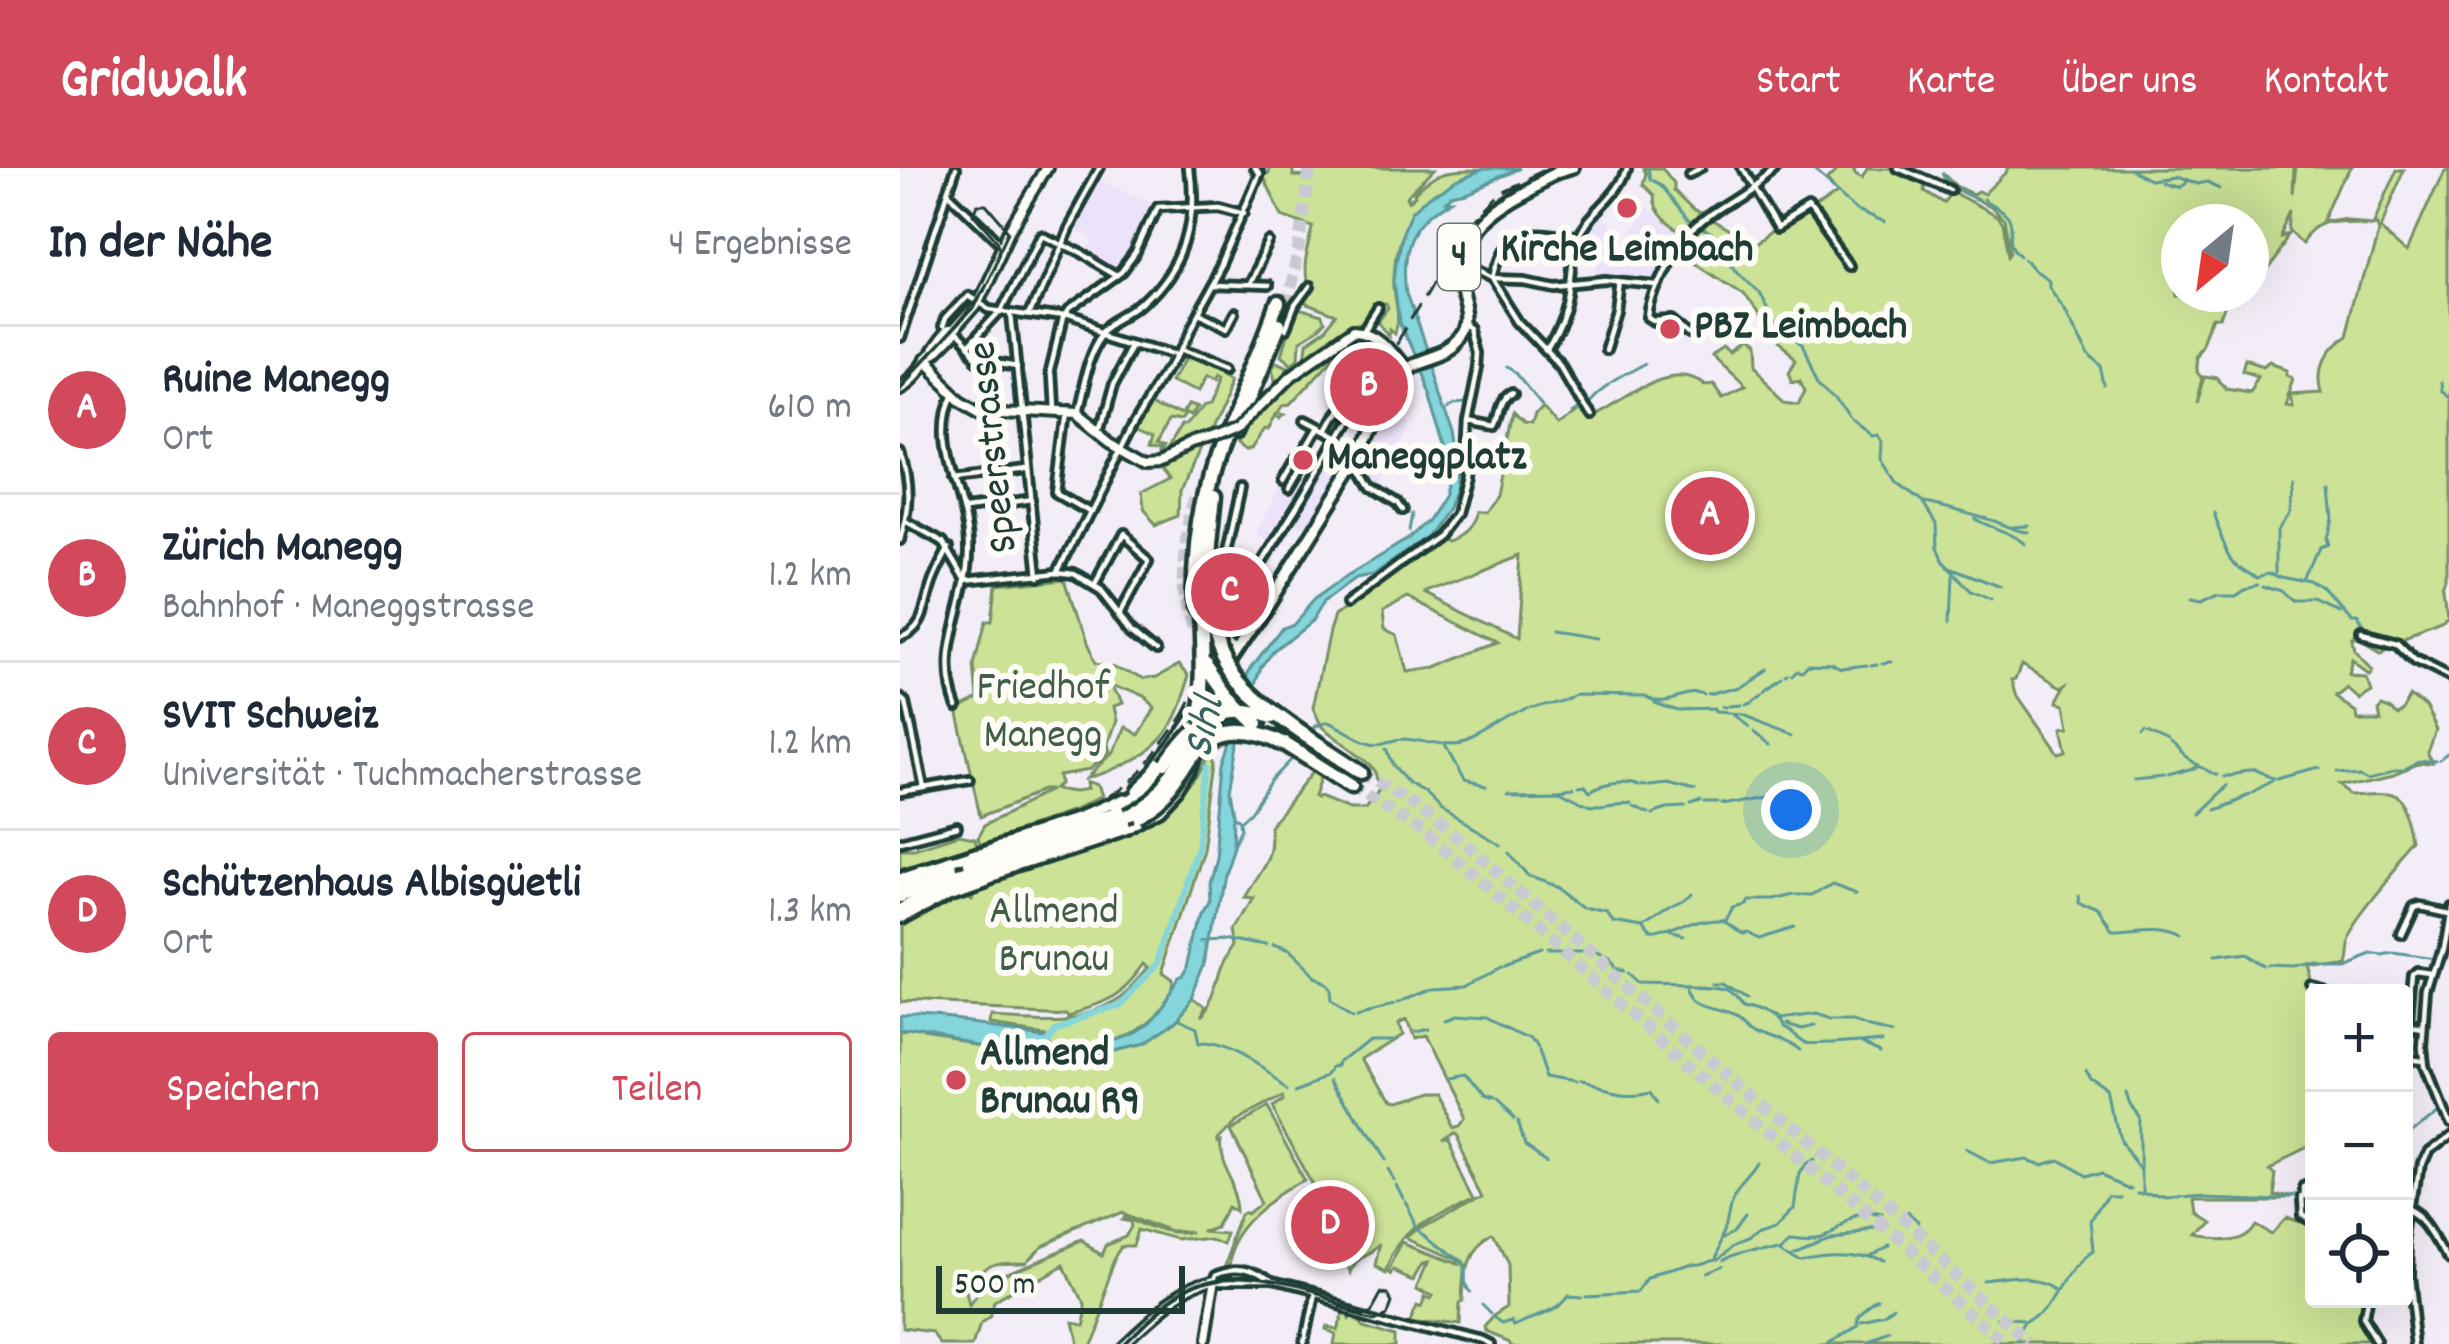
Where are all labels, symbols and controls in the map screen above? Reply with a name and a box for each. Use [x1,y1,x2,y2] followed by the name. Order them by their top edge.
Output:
[60,43,247,125] text: Gridwalk
[1756,54,1841,114] text: Start
[1907,54,1996,114] text: Karte
[2062,54,2198,114] text: Über uns
[2264,54,2389,114] text: Kontakt
[1614,195,1640,221] marker: Kirche Leimbach
[2161,204,2269,312] north arrow
[48,210,272,282] text: In der Nähe
[668,219,852,274] text: 4 Ergebnisse
[1500,222,1754,282] place label: Kirche Leimbach
[1438,224,1480,290] road number: 4
[1694,299,1907,359] place label: PBZ Leimbach
[1657,316,1683,342] marker: PBZ Leimbach
[955,338,1037,556] street label: Speerstrasse
[1330,342,1408,432] pin: B
[162,350,390,414] text: Ruine Manegg
[76,382,98,437] text: A
[767,382,852,437] text: 610 m
[162,414,213,469] text: Ort
[1327,430,1528,490] place label: Maneggplatz
[1290,447,1316,473] marker: Maneggplatz
[1671,471,1749,561] pin: A
[162,518,403,582] text: Zürich Manegg
[1191,547,1269,637] pin: C
[78,550,96,605] text: B
[768,550,852,605] text: 1.2 km
[162,582,534,637] text: Bahnhof · Maneggstrasse
[977,660,1111,768] park label: Friedhof Manegg
[162,686,378,750] text: SVIT Schweiz
[1169,689,1246,764] water label: Sihl
[77,718,97,773] text: C
[768,718,852,773] text: 1.2 km
[162,750,642,805] text: Universität · Tuchmacherstrasse
[1761,780,1821,840] your location
[162,854,581,918] text: Schützenhaus Albisgüetli
[989,884,1119,992] park label: Allmend Brunau
[77,886,97,941] text: D
[768,886,852,941] text: 1.3 km
[162,918,213,973] text: Ort
[2305,984,2413,1308] map controls
[2305,984,2413,1092] button: +
[980,1026,1140,1134] place label: Allmend Brunau R9
[48,1032,438,1152] button: Speichern
[462,1032,852,1152] button: Teilen
[943,1067,969,1093] marker: Allmend Brunau R9
[2305,1092,2413,1200] button: −
[1291,1180,1369,1270] pin: D
[2305,1200,2413,1308] button: locate
[936,1260,1185,1313] scale bar
[954,1263,1035,1310] text: 500 m

